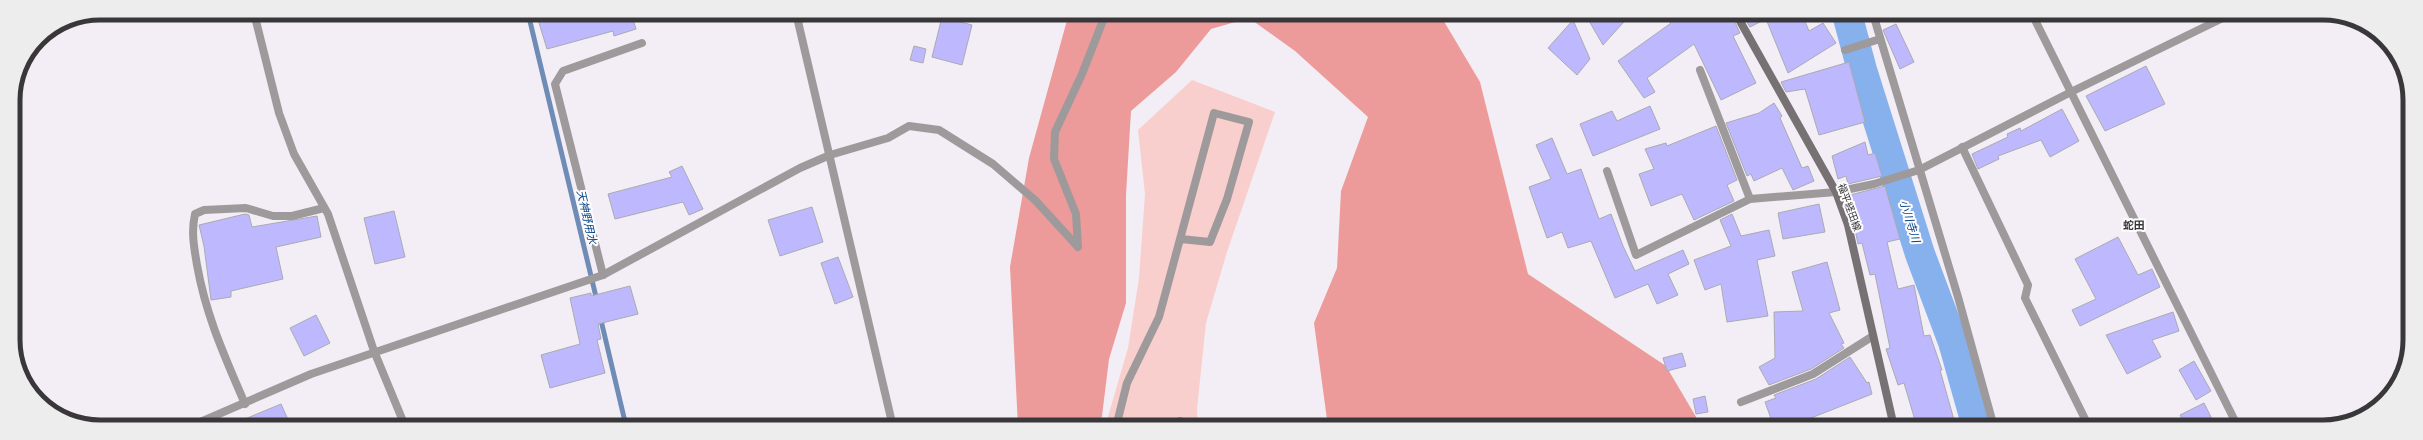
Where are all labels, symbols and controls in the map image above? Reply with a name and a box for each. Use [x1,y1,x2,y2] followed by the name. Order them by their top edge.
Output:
[1834,181,1864,233] street label: 福平経田線
[573,189,600,247] water label: 天神野用水
[1896,198,1923,245] water label: 小川寺川
[2123,218,2145,233] district label: 蛇田

